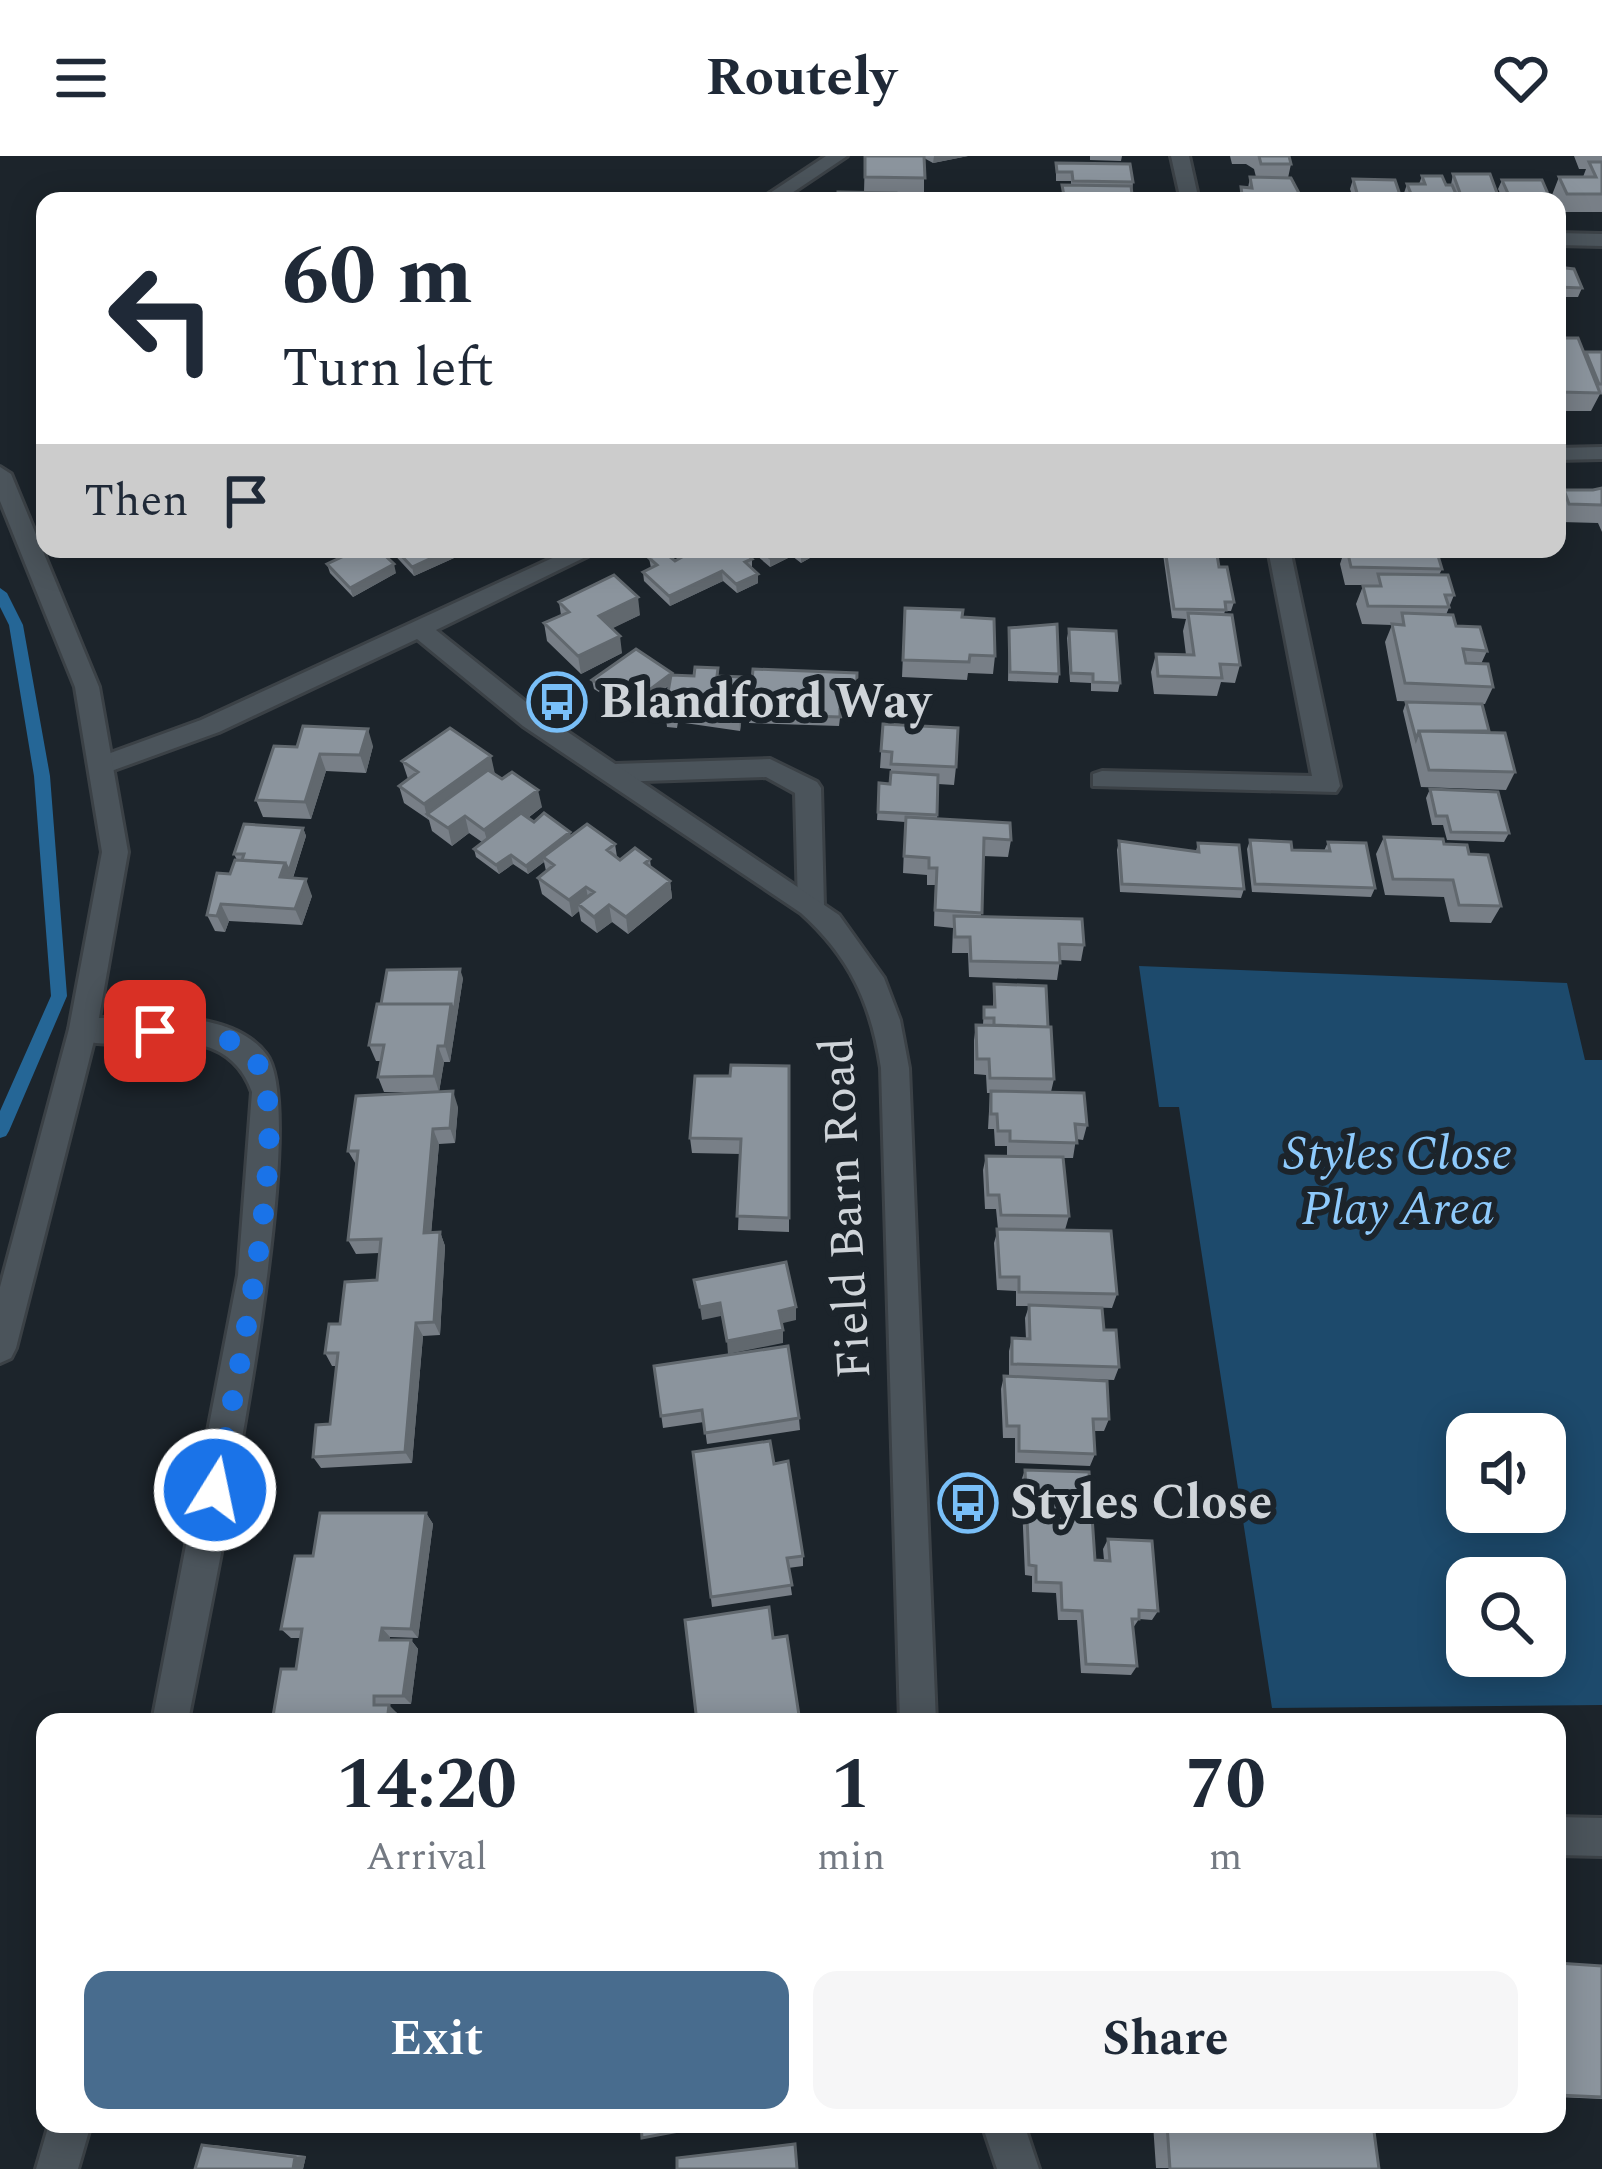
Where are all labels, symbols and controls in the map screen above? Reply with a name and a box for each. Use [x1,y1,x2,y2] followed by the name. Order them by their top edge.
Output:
[706,37,896,119] text: Routely
[48,45,114,111] icon: menu
[1488,45,1554,111] icon: heart
[282,213,473,341] text: 60 m
[84,240,240,396] icon: left
[282,328,494,410] text: Turn left
[84,467,189,536] text: Then
[213,468,279,534] icon: arrive
[599,666,933,739] place label: Blandford Way
[526,671,588,733] bus stop icon: Blandford Way
[104,980,206,1082] pin
[122,998,188,1064] icon: arrive
[801,1035,891,1381] street label: Field Barn Road
[1283,1118,1513,1246] park label: Styles Close Play Area
[1446,1413,1566,1677] map controls
[1446,1413,1566,1533] button: sound
[152,1427,278,1553] position arrow
[1010,1467,1272,1540] place label: Styles Close
[937,1472,999,1534] bus stop icon: Styles Close
[1446,1557,1566,1677] button: search
[336,1731,517,1840] text: 14:20
[831,1731,871,1840] text: 1
[1185,1731,1266,1840] text: 70
[366,1828,487,1887] text: Arrival
[817,1828,885,1887] text: min
[1209,1828,1242,1887] text: m
[84,1971,789,2109] button: Exit
[813,1971,1518,2109] button: Share

